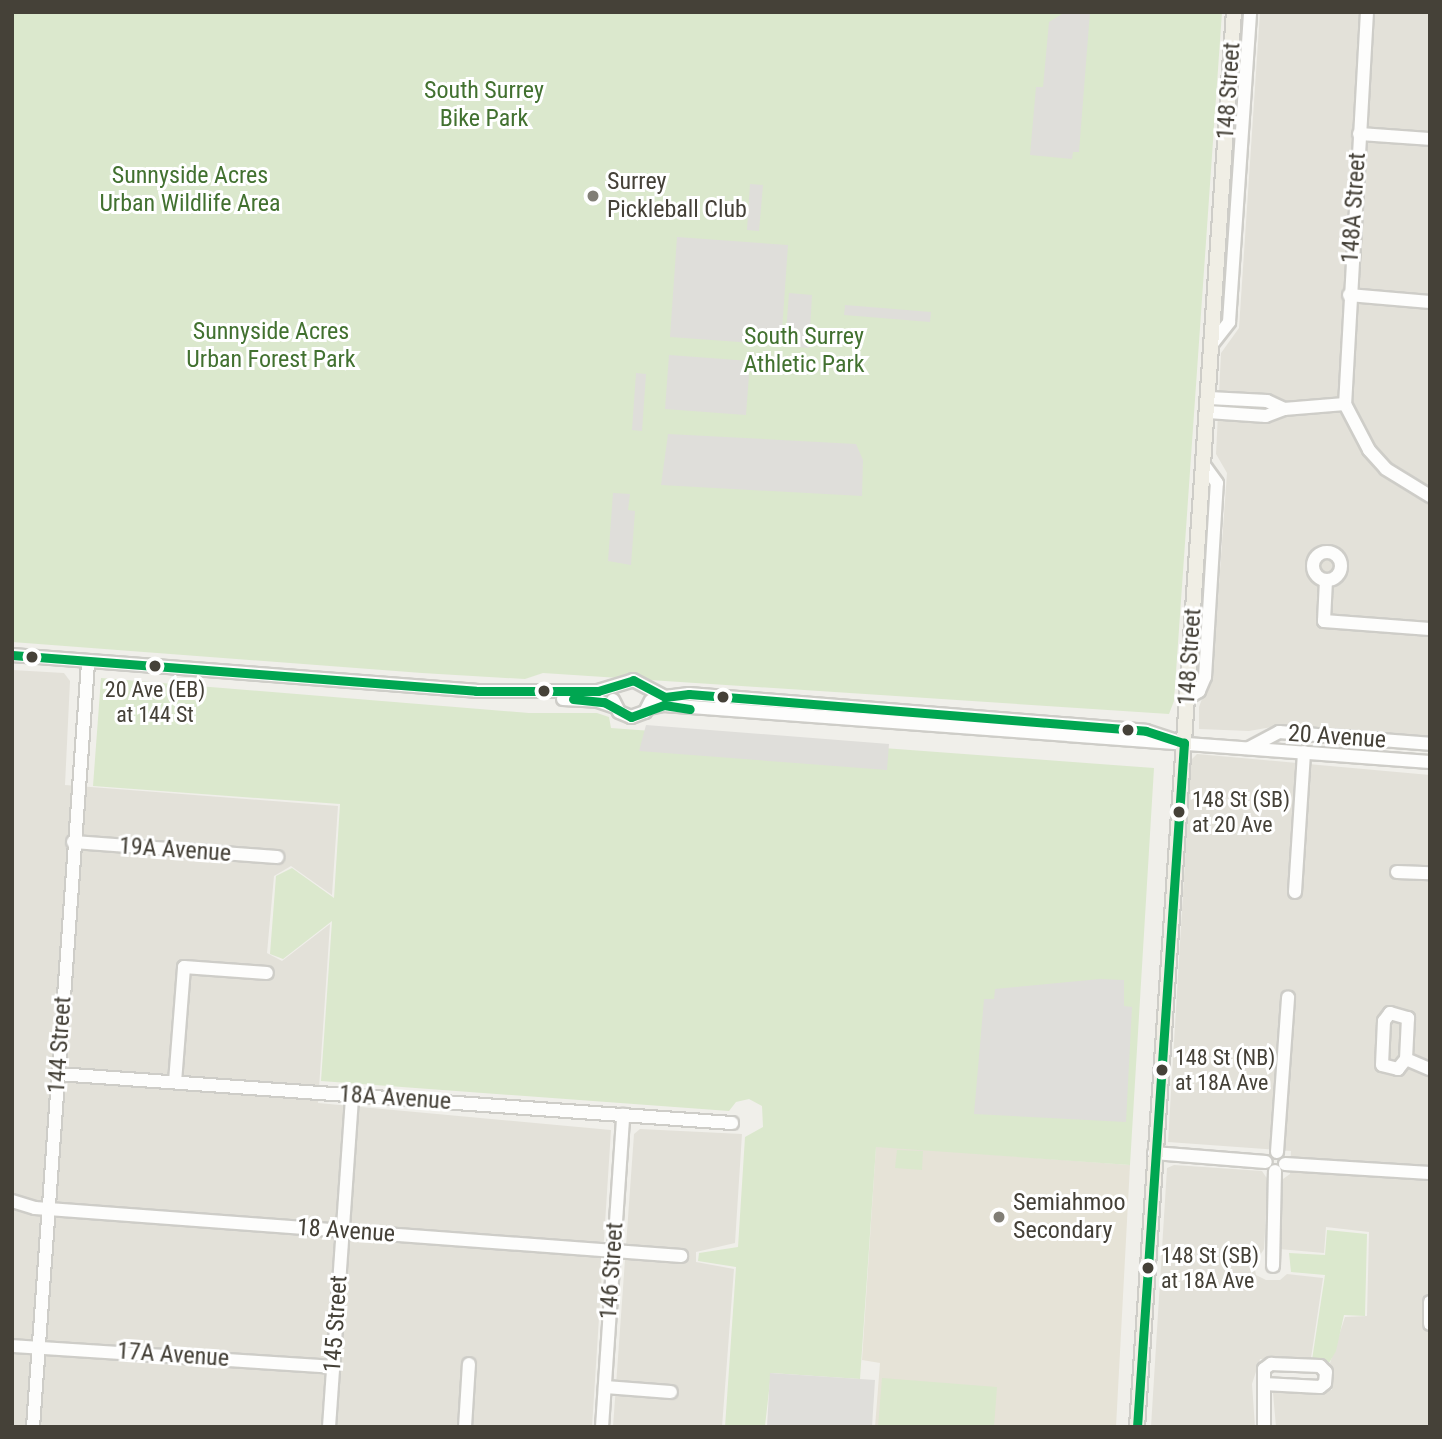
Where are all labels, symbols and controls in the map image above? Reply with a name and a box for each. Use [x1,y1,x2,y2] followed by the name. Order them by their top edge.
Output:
[1211,41,1247,141] street label: 148 Street
[424,77,544,133] park label: South Surrey Bike Park
[1336,152,1372,264] street label: 148A Street
[99,162,281,218] park label: Sunnyside Acres Urban Wildlife Area
[607,168,747,224] place label: Surrey Pickleball Club
[585,188,601,204] marker: Surrey Pickleball Club
[186,318,356,374] park label: Sunnyside Acres Urban Forest Park
[743,323,865,379] park label: South Surrey Athletic Park
[1172,607,1208,707] street label: 148 Street
[25,650,39,664] unlabelled marker
[148,659,162,673] marker: 20 Ave (EB) at 144 St
[105,676,205,728] place label: 20 Ave (EB) at 144 St
[537,684,551,698] unlabelled marker
[716,690,730,704] unlabelled marker
[1287,719,1387,755] street label: 20 Avenue
[1121,723,1135,737] unlabelled marker
[1192,786,1290,838] place label: 148 St (SB) at 20 Ave
[1172,805,1186,819] marker: 148 St (SB) at 20 Ave
[118,832,232,868] street label: 19A Avenue
[42,995,78,1095] street label: 144 Street
[1175,1044,1275,1096] place label: 148 St (NB) at 18A Ave
[1155,1063,1169,1077] marker: 148 St (NB) at 18A Ave
[338,1080,452,1116] street label: 18A Avenue
[1013,1189,1126,1245] place label: Semiahmoo Secondary
[991,1209,1007,1225] marker: Semiahmoo Secondary
[296,1213,396,1249] street label: 18 Avenue
[594,1221,630,1321] street label: 146 Street
[1161,1242,1259,1294] place label: 148 St (SB) at 18A Ave
[1141,1261,1155,1275] marker: 148 St (SB) at 18A Ave
[318,1274,354,1374] street label: 145 Street
[116,1337,230,1373] street label: 17A Avenue

